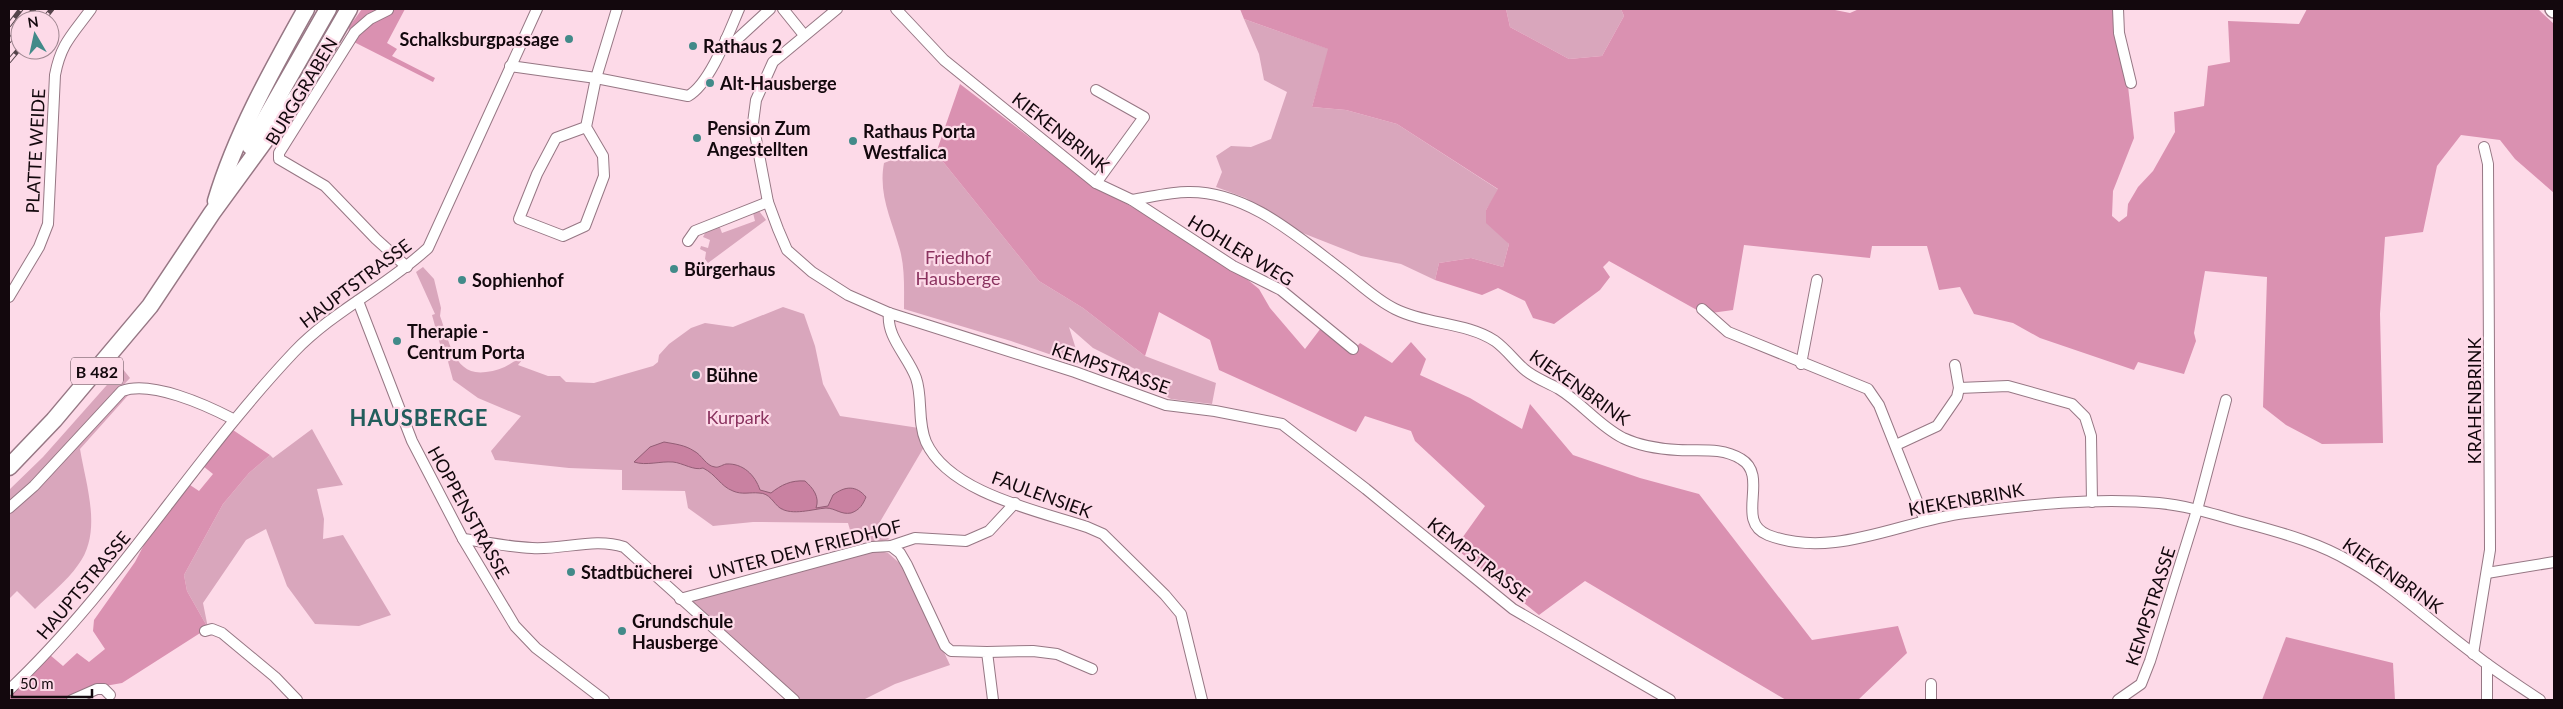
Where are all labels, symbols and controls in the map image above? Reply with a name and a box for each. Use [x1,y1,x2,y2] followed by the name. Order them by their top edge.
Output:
[10,10,60,60] north arrow
[26,12,40,31] text: N
[399,28,559,50] place label: Schalksburgpassage
[260,33,342,149] street label: BURGGRABEN
[563,33,575,45] marker: Schalksburgpassage
[703,35,782,57] place label: Rathaus 2
[687,40,699,52] marker: Rathaus 2
[719,72,837,94] place label: Alt-Hausberge
[704,77,716,89] marker: Alt-Hausberge
[1008,87,1114,177] street label: KIEKENBRINK
[21,88,49,214] street label: PLATTE WEIDE
[706,117,811,160] place label: Pension Zum Angestellten
[863,120,975,163] place label: Rathaus Porta Westfalica
[691,132,703,144] marker: Pension Zum Angestellten
[847,135,859,147] marker: Rathaus Porta Westfalica
[1184,210,1298,290] street label: HOHLER WEG
[295,234,415,332] street label: HAUPTSTRASSE
[916,246,1000,289] park label: Friedhof Hausberge
[684,258,776,280] place label: Bürgerhaus
[668,263,680,275] marker: Bürgerhaus
[472,269,564,291] place label: Sophienhof
[456,274,468,286] marker: Sophienhof
[407,320,525,363] place label: Therapie - Centrum Porta
[391,335,403,347] marker: Therapie - Centrum Porta
[1049,337,1173,399] street label: KEMPSTRASSE
[2463,337,2485,464] street label: KRAHENBRINK
[1526,344,1634,430] street label: KIEKENBRINK
[71,358,123,384] road number: B 482
[706,364,758,386] place label: Bühne
[690,369,702,381] marker: Bühne
[350,404,488,431] district label: HAUSBERGE
[707,406,770,428] park label: Kurpark
[424,442,514,582] street label: HOPPENSTRASSE
[989,466,1095,522] street label: FAULENSIEK
[1906,478,2026,520] street label: KIEKENBRINK
[1424,512,1534,606] street label: KEMPSTRASSE
[706,514,904,584] street label: UNTER DEM FRIEDHOF
[31,527,135,643] street label: HAUPTSTRASSE
[2339,532,2447,618] street label: KIEKENBRINK
[2120,544,2180,668] street label: KEMPSTRASSE
[581,561,693,583] place label: Stadtbücherei
[565,566,577,578] marker: Stadtbücherei
[632,610,734,653] place label: Grundschule Hausberge
[616,625,628,637] marker: Grundschule Hausberge
[12,666,92,698] scale bar
[20,674,54,692] text: 50 m

